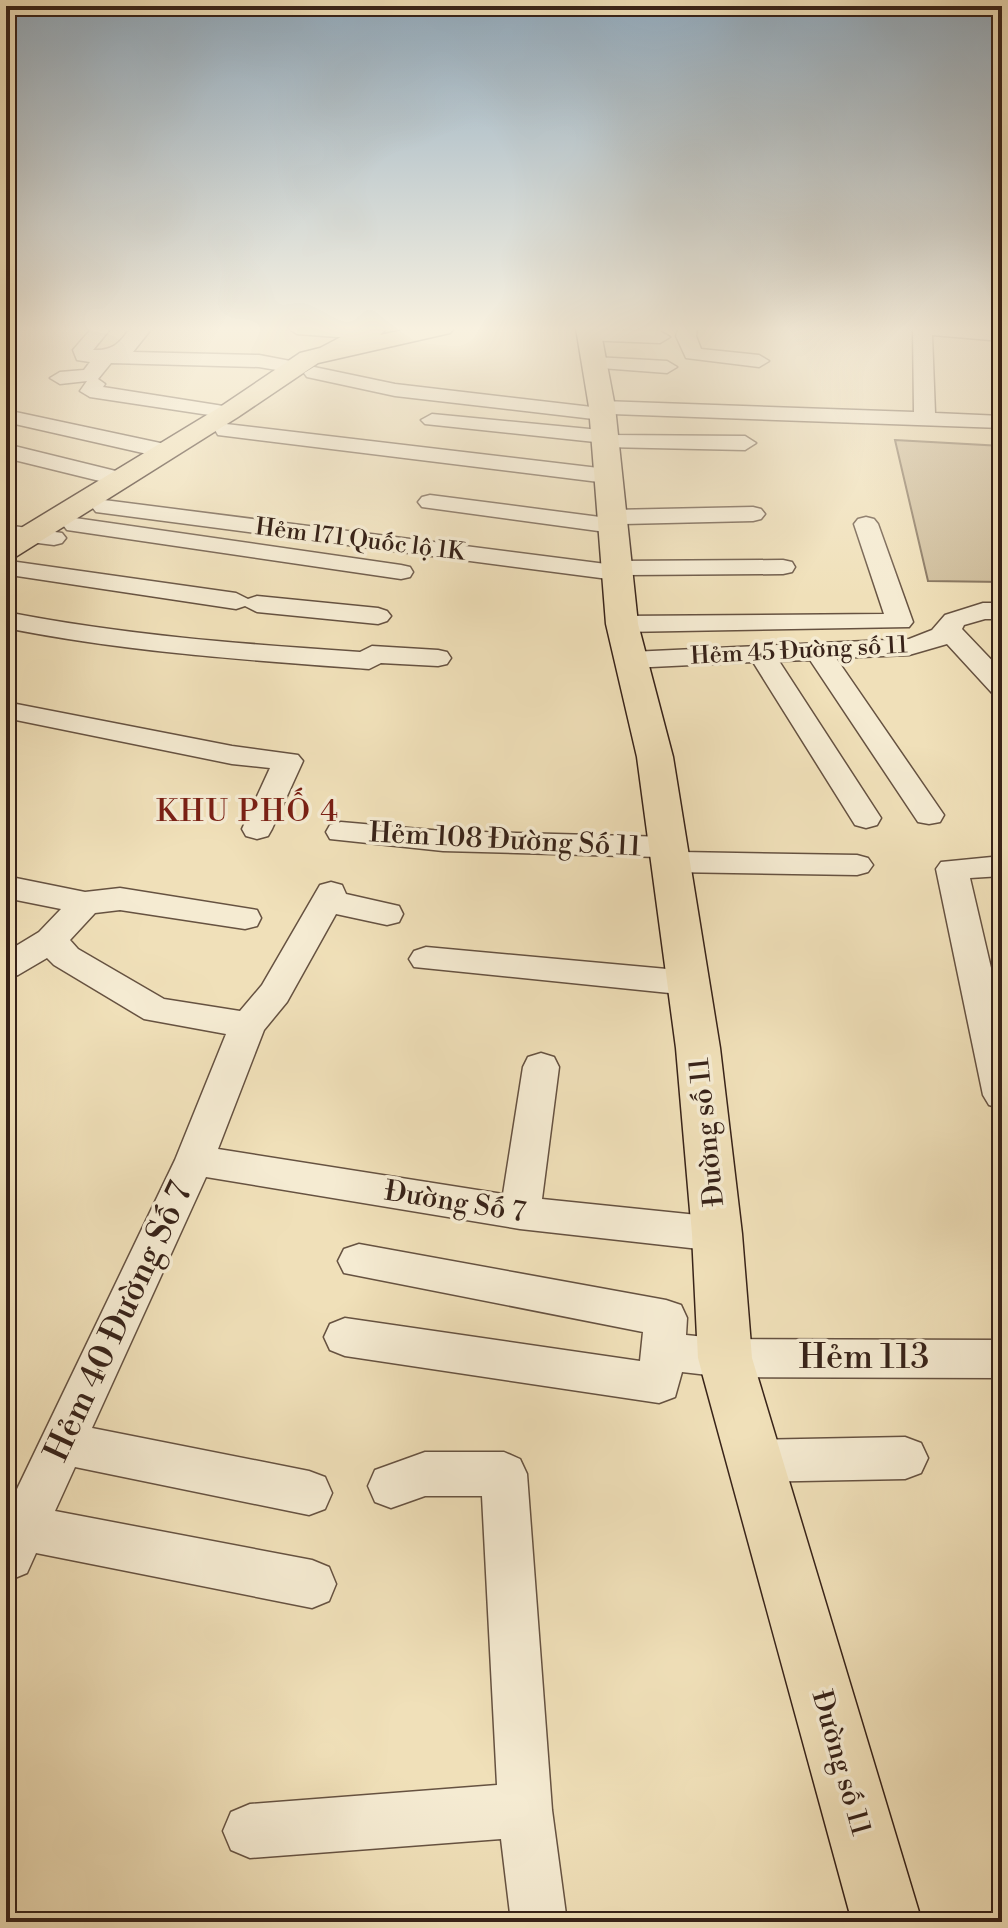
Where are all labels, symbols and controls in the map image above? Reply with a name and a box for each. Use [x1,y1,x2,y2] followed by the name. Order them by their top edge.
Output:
[253,512,468,568] street label: Hẻm 171 Quốc lộ 1K
[690,630,909,672] street label: Hẻm 45 Đường số 11
[156,787,340,831] district label: KHU PHỐ 4
[368,815,642,865] street label: Hẻm 108 Đường Số 11
[682,1056,732,1208] street label: Đường số 11
[382,1174,528,1230] street label: Đường Số 7
[36,1176,202,1468] street label: Hẻm 40 Đường Số 7
[799,1337,929,1379] street label: Hẻm 113
[804,1686,878,1840] street label: Đường số 11

